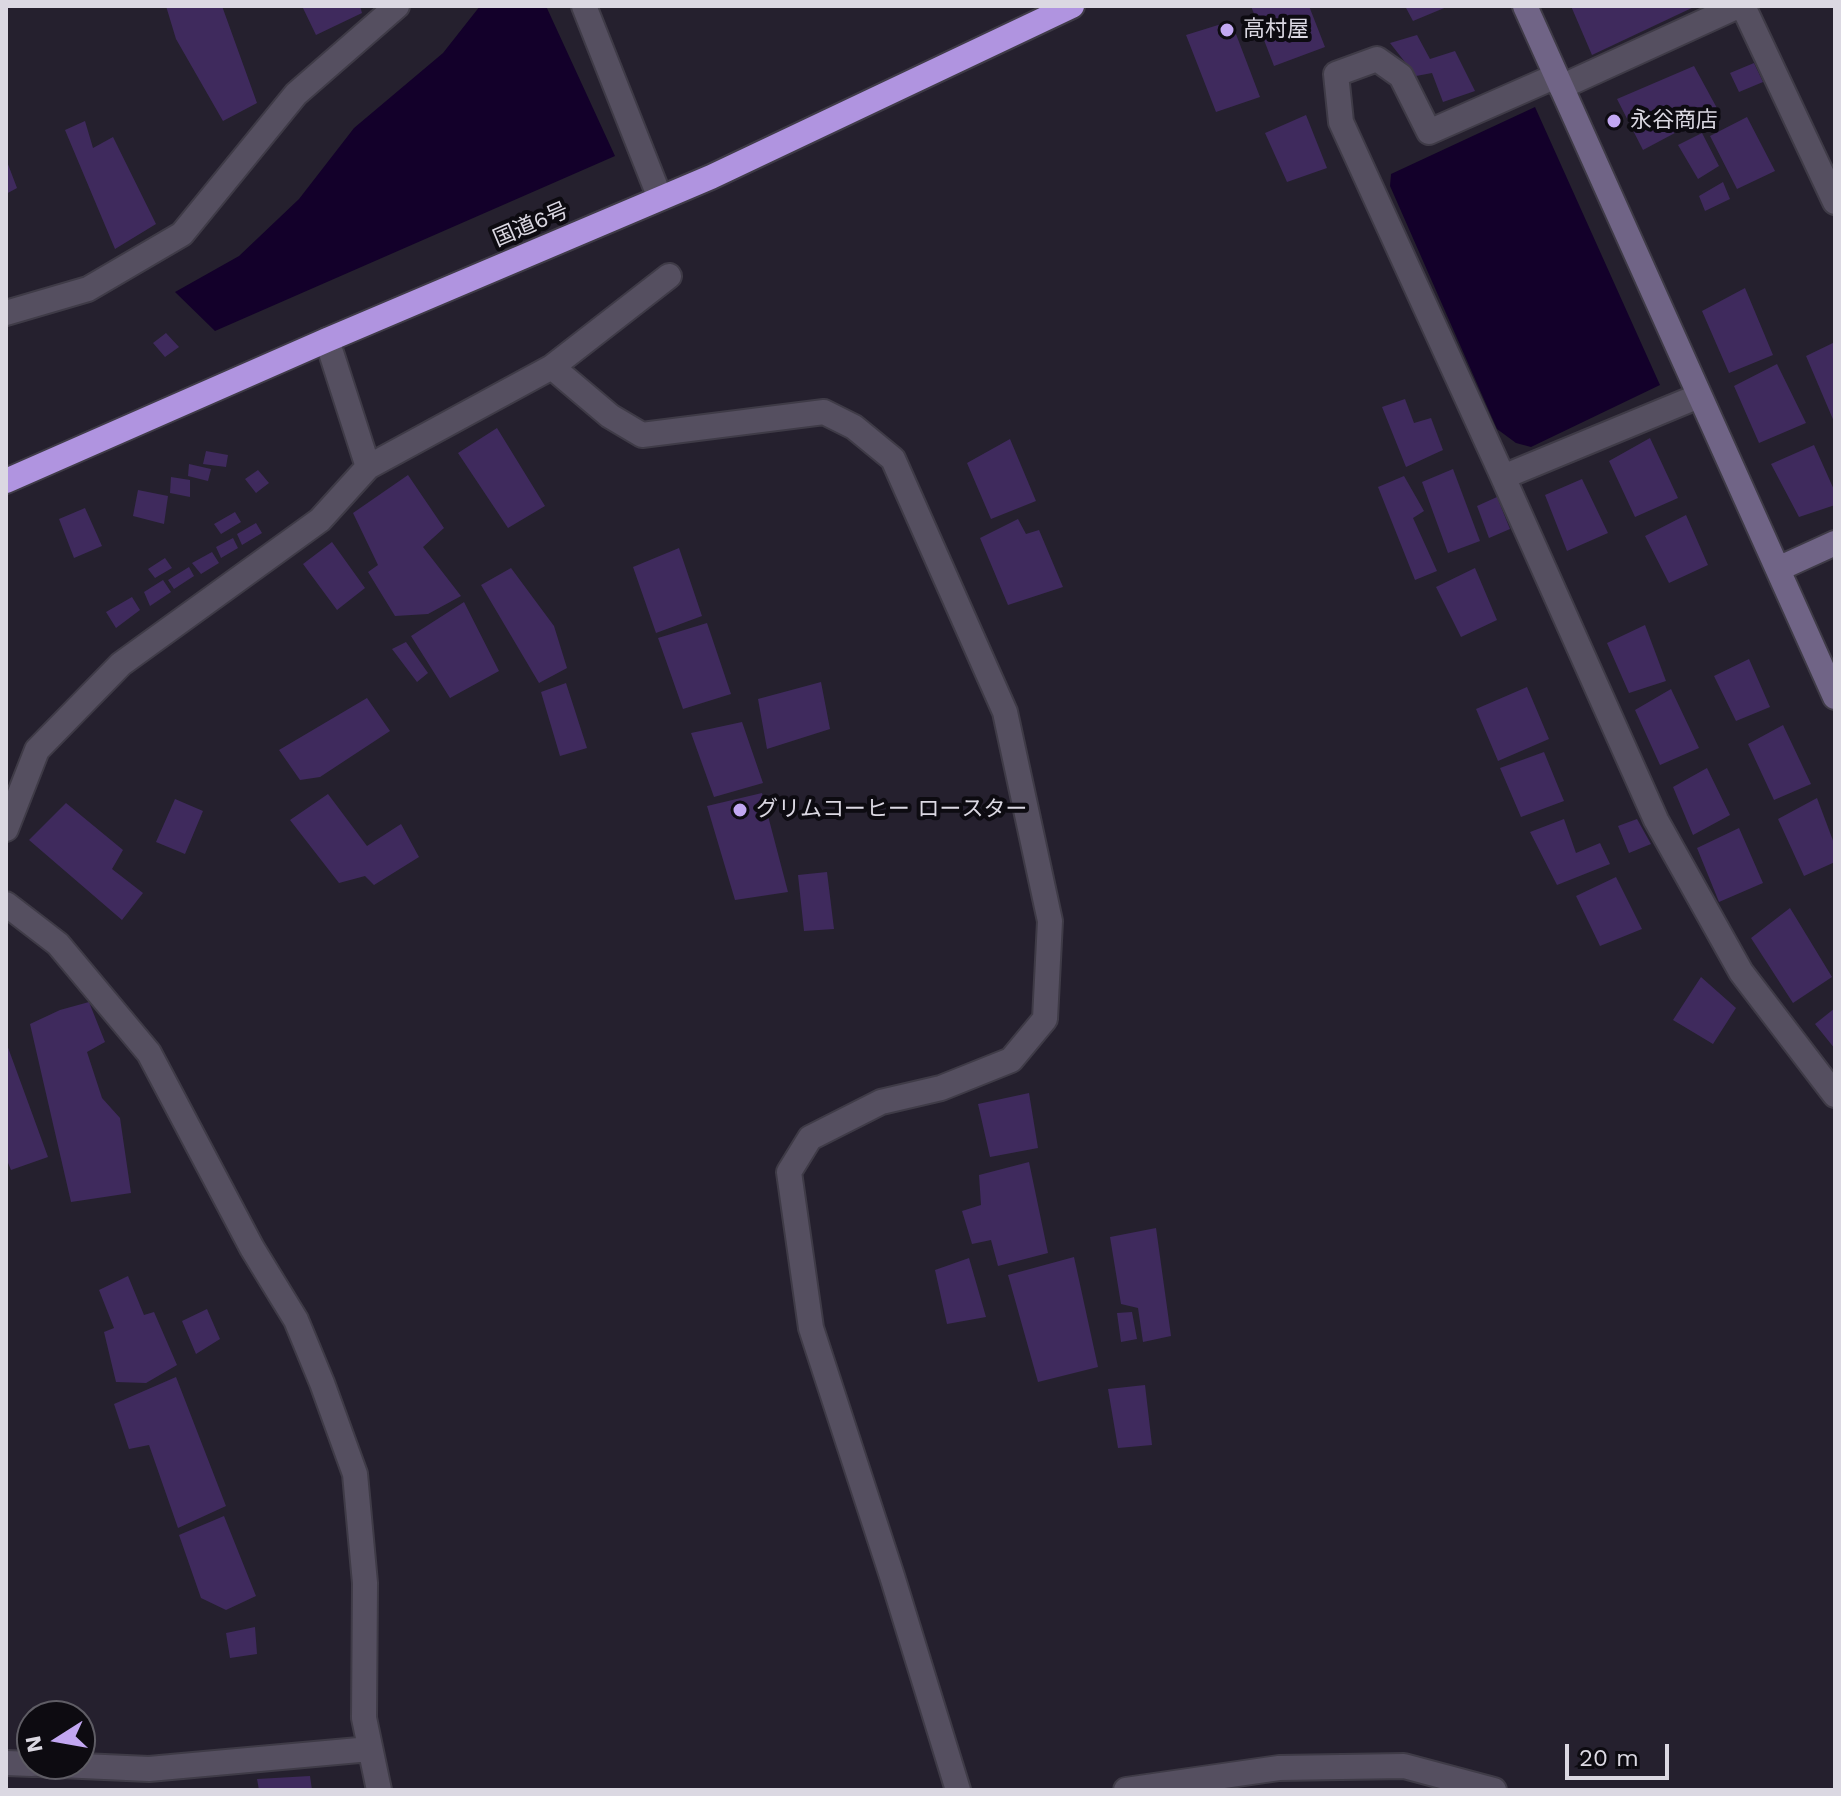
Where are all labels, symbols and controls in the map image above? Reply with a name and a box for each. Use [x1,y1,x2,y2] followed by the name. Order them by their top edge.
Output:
[1243,17,1309,43] place label: 高村屋
[1218,21,1236,39] marker: 高村屋
[1630,108,1718,134] place label: 永谷商店
[1605,112,1623,130] marker: 永谷商店
[489,197,573,253] street label: 国道6号
[756,797,1028,823] place label: グリムコーヒー ロースター
[731,801,749,819] marker: グリムコーヒー ロースター
[16,1700,96,1780] north arrow
[1569,1728,1673,1778] scale bar
[20,1734,48,1755] text: N
[1579,1744,1639,1772] text: 20 m

